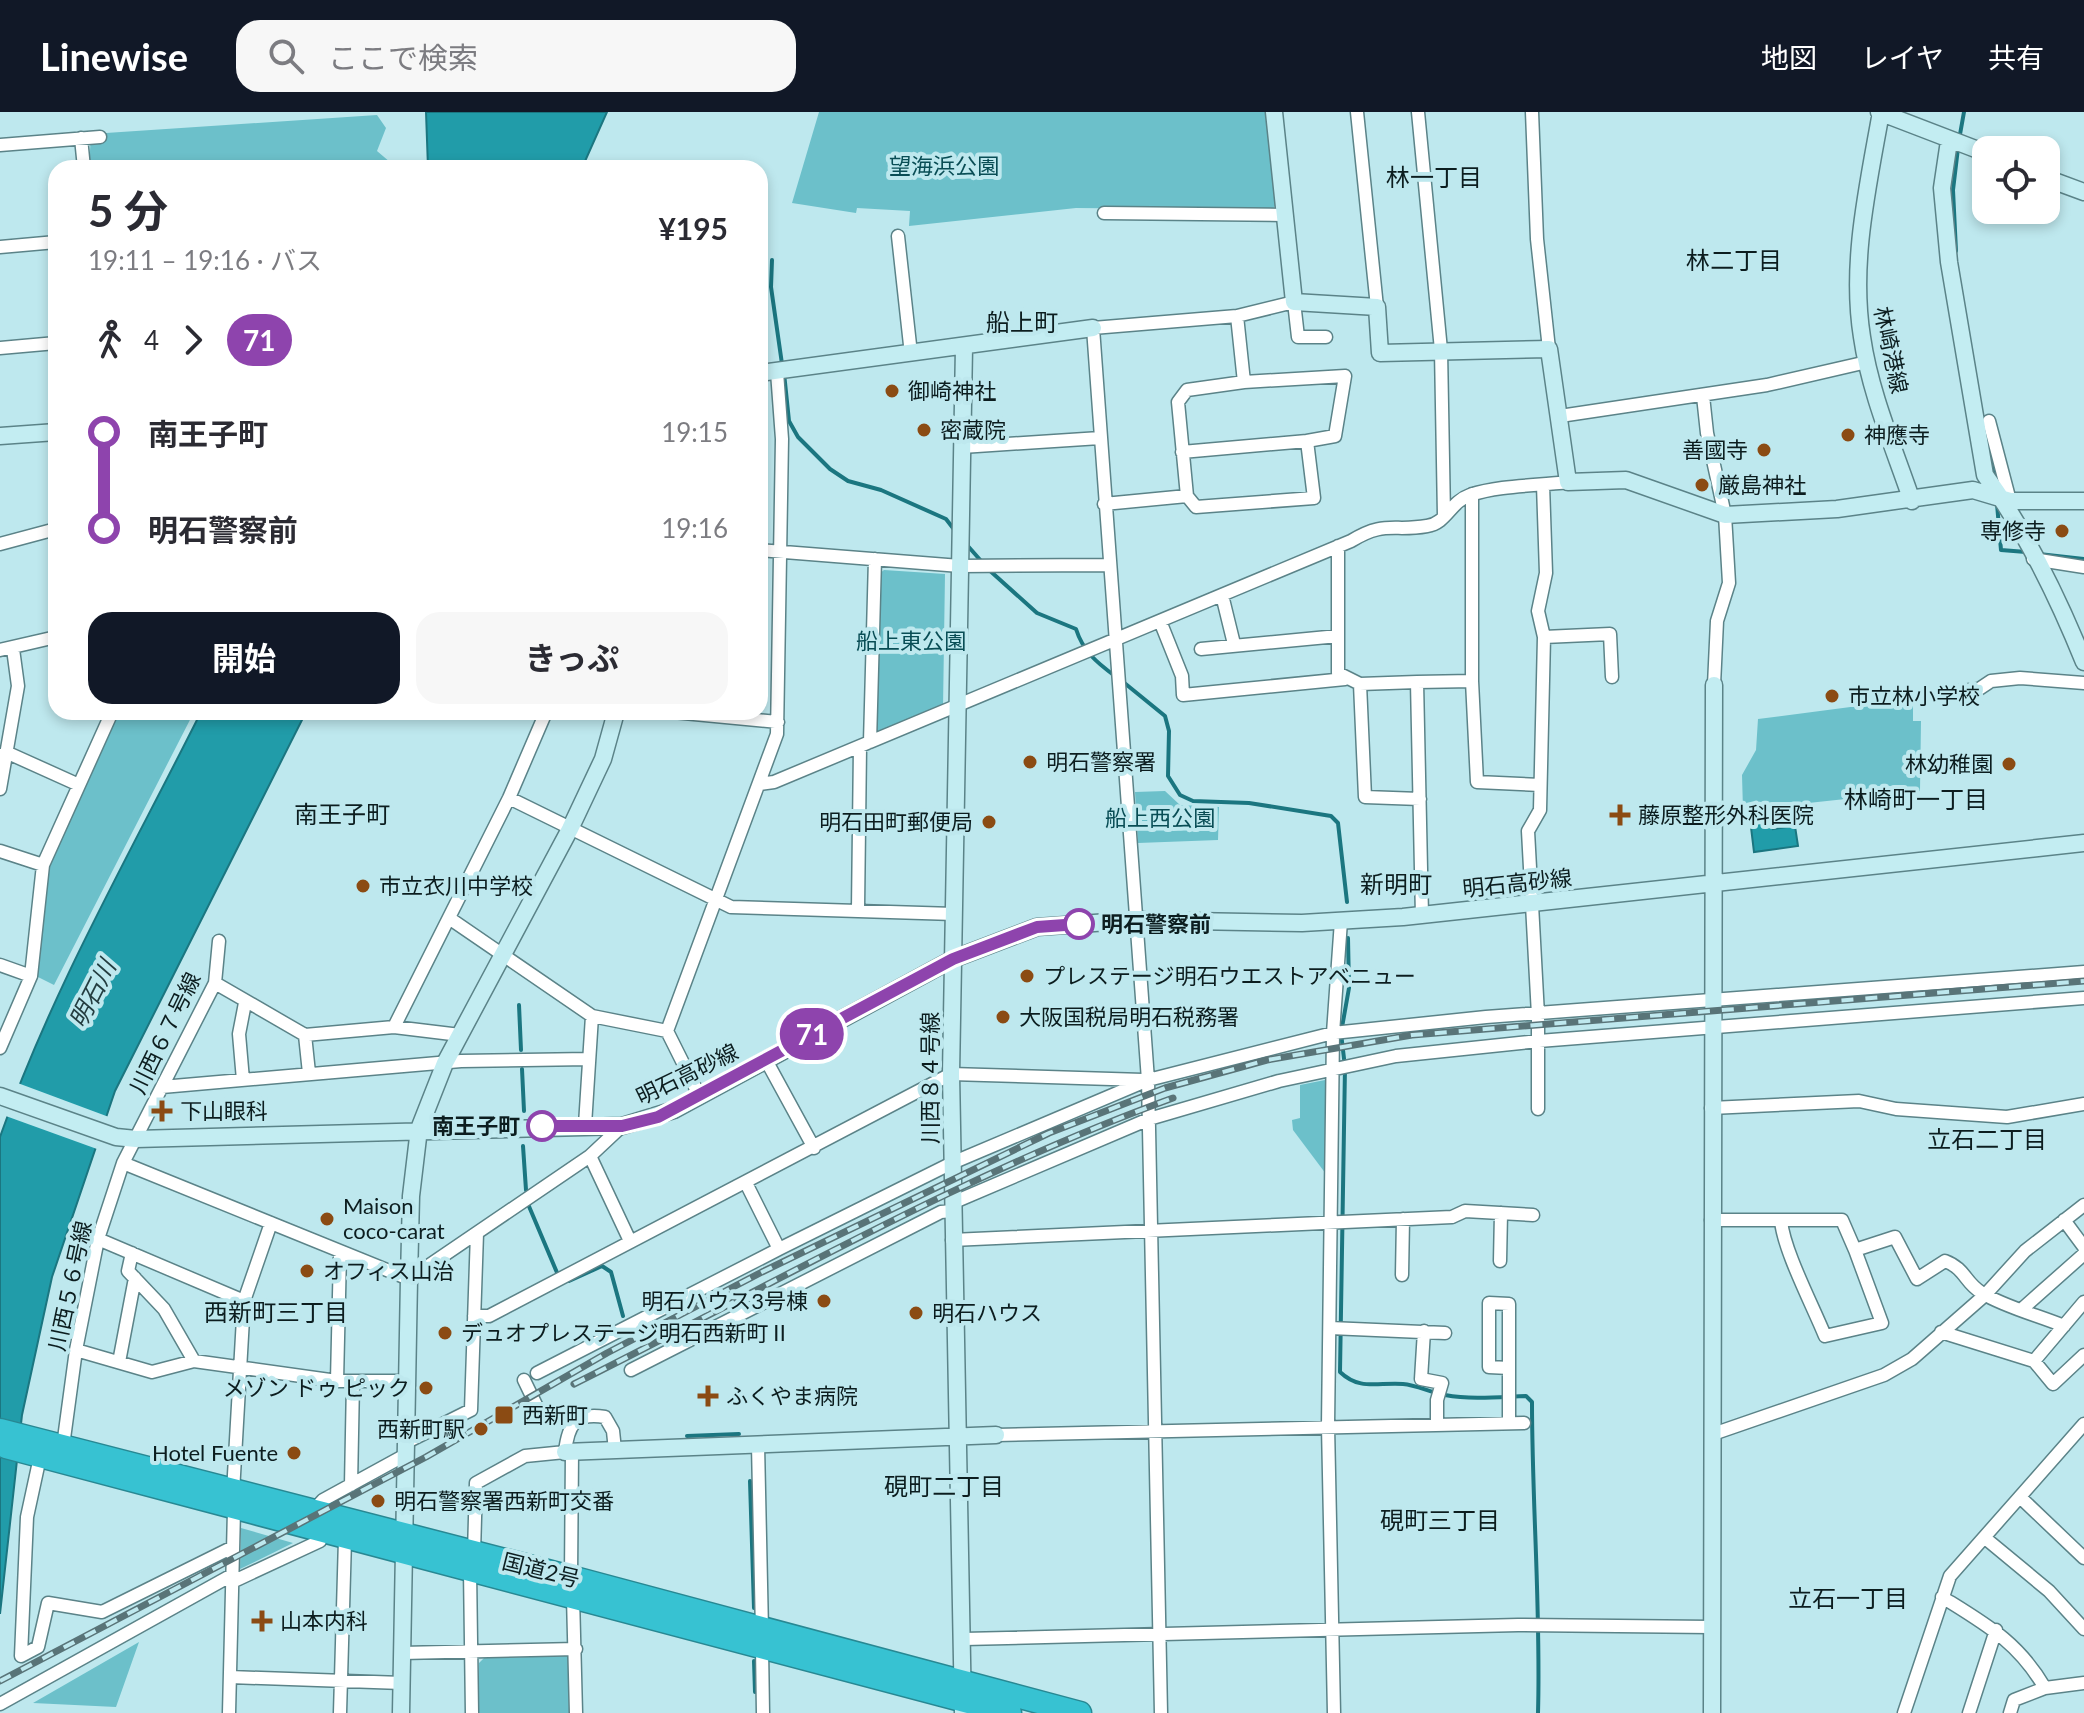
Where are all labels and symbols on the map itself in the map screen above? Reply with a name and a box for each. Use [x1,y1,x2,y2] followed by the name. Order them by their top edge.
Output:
[889,152,999,179] park label: 望海浜公園
[1386,162,1482,191] district label: 林一丁目
[1686,245,1782,274] district label: 林二丁目
[1869,304,1914,396] street label: 林崎港線
[986,307,1058,336] district label: 船上町
[908,377,996,404] place label: 御崎神社
[883,382,901,400] marker: 御崎神社
[940,416,1006,443] place label: 密蔵院
[915,421,933,439] marker: 密蔵院
[1864,421,1930,448] place label: 神應寺
[1839,426,1857,444] marker: 神應寺
[1682,436,1748,463] place label: 善國寺
[1755,441,1773,459] marker: 善國寺
[1718,471,1806,498] place label: 厳島神社
[1693,476,1711,494] marker: 厳島神社
[1980,517,2046,544] place label: 専修寺
[2053,522,2071,540] marker: 専修寺
[856,627,966,654] park label: 船上東公園
[1848,682,1980,709] place label: 市立林小学校
[1823,687,1841,705] marker: 市立林小学校
[1046,748,1156,775] place label: 明石警察署
[1905,750,1993,777] place label: 林幼稚園
[1021,753,1039,771] marker: 明石警察署
[2000,755,2018,773] marker: 林幼稚園
[1844,784,1988,813] district label: 林崎町一丁目
[294,799,390,828] district label: 南王子町
[1638,801,1814,828] place label: 藤原整形外科医院
[1105,804,1215,831] park label: 船上西公園
[1609,804,1631,826] marker: 藤原整形外科医院
[819,808,973,835] place label: 明石田町郵便局
[980,813,998,831] marker: 明石田町郵便局
[1461,863,1573,902] street label: 明石高砂線
[1360,869,1432,898] district label: 新明町
[379,872,533,899] place label: 市立衣川中学校
[354,877,372,895] marker: 市立衣川中学校
[1064,909,1094,939] marker: 明石警察前
[1101,910,1211,937] place label: 明石警察前
[62,952,122,1032] water label: 明石川
[1043,962,1416,989] place label: プレステージ明石ウエストアベニュー
[1018,967,1036,985] marker: プレステージ明石ウエストアベニュー
[123,968,206,1098] street label: 川西６７号線
[1019,1003,1239,1030] place label: 大阪国税局明石税務署
[776,1008,848,1060] line badge: 71
[994,1008,1012,1026] marker: 大阪国税局明石税務署
[916,1012,943,1144] street label: 川西８４号線
[631,1037,742,1110] street label: 明石高砂線
[180,1097,268,1124] place label: 下山眼科
[151,1100,173,1122] marker: 下山眼科
[527,1111,557,1141] marker: 南王子町
[432,1112,520,1139] place label: 南王子町
[1927,1124,2047,1153] district label: 立石二丁目
[343,1192,445,1244] place label: Maison coco-carat
[318,1210,336,1228] marker: Maison coco-carat
[43,1219,96,1353] street label: 川西５６号線
[323,1257,455,1284] place label: オフィス山治
[298,1262,316,1280] marker: オフィス山治
[641,1287,808,1314] place label: 明石ハウス3号棟
[815,1292,833,1310] marker: 明石ハウス3号棟
[204,1297,348,1326] district label: 西新町三丁目
[932,1299,1042,1326] place label: 明石ハウス
[907,1304,925,1322] marker: 明石ハウス
[461,1319,791,1346] place label: デュオプレステージ明石西新町Ⅱ
[436,1324,454,1342] marker: デュオプレステージ明石西新町Ⅱ
[223,1374,410,1401] place label: メゾン ドゥ ピック
[417,1379,435,1397] marker: メゾン ドゥ ピック
[726,1382,858,1409] place label: ふくやま病院
[697,1385,719,1407] marker: ふくやま病院
[522,1401,588,1428] place label: 西新町
[493,1404,515,1426] marker: 西新町
[377,1415,465,1442] place label: 西新町駅
[472,1420,490,1438] marker: 西新町駅
[152,1439,278,1466] place label: Hotel Fuente
[285,1444,303,1462] marker: Hotel Fuente
[884,1471,1004,1500] district label: 硯町二丁目
[394,1487,614,1514] place label: 明石警察署西新町交番
[369,1492,387,1510] marker: 明石警察署西新町交番
[1380,1505,1500,1534] district label: 硯町三丁目
[500,1547,583,1592] street label: 国道2号
[1788,1583,1908,1612] district label: 立石一丁目
[280,1607,368,1634] place label: 山本内科
[251,1610,273,1632] marker: 山本内科

